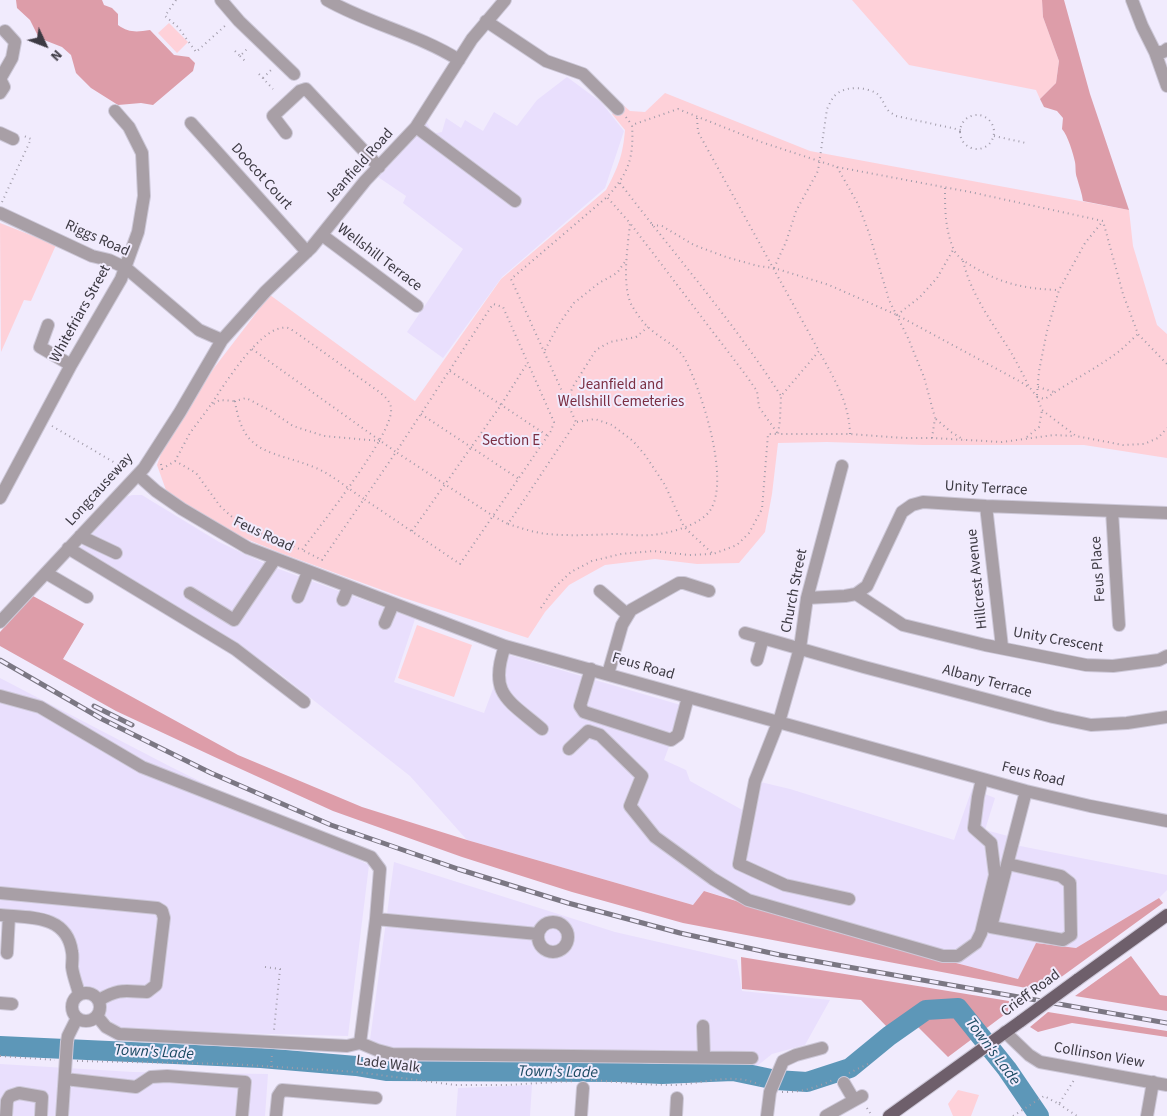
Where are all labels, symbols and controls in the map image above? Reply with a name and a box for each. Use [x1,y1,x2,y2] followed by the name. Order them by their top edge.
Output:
[20,20,70,70] north arrow
[45,45,66,65] text: N
[322,125,398,207] street label: Jeanfield Road
[227,140,295,214] street label: Doocot Court
[62,217,132,261] street label: Riggs Road
[333,220,425,296] street label: Wellshill Terrace
[47,262,115,366] street label: Whitefriars Street
[558,377,684,412] park label: Jeanfield and Wellshill Cemeteries
[482,433,540,451] park label: Section E
[62,450,138,530] street label: Longcauseway
[944,478,1028,500] street label: Unity Terrace
[230,513,296,557] street label: Feus Road
[964,528,992,630] street label: Hillcrest Avenue
[1088,535,1110,603] street label: Feus Place
[778,547,812,635] street label: Church Street
[1012,624,1104,658] street label: Unity Crescent
[610,649,676,685] street label: Feus Road
[940,661,1034,703] street label: Albany Terrace
[1000,758,1066,792] street label: Feus Road
[998,967,1064,1021] street label: Crieff Road
[960,1014,1024,1090] water label: Town's Lade
[1052,1039,1146,1073] street label: Collinson View
[114,1041,194,1065] water label: Town's Lade
[355,1052,421,1078] street label: Lade Walk
[518,1063,598,1083] water label: Town's Lade

